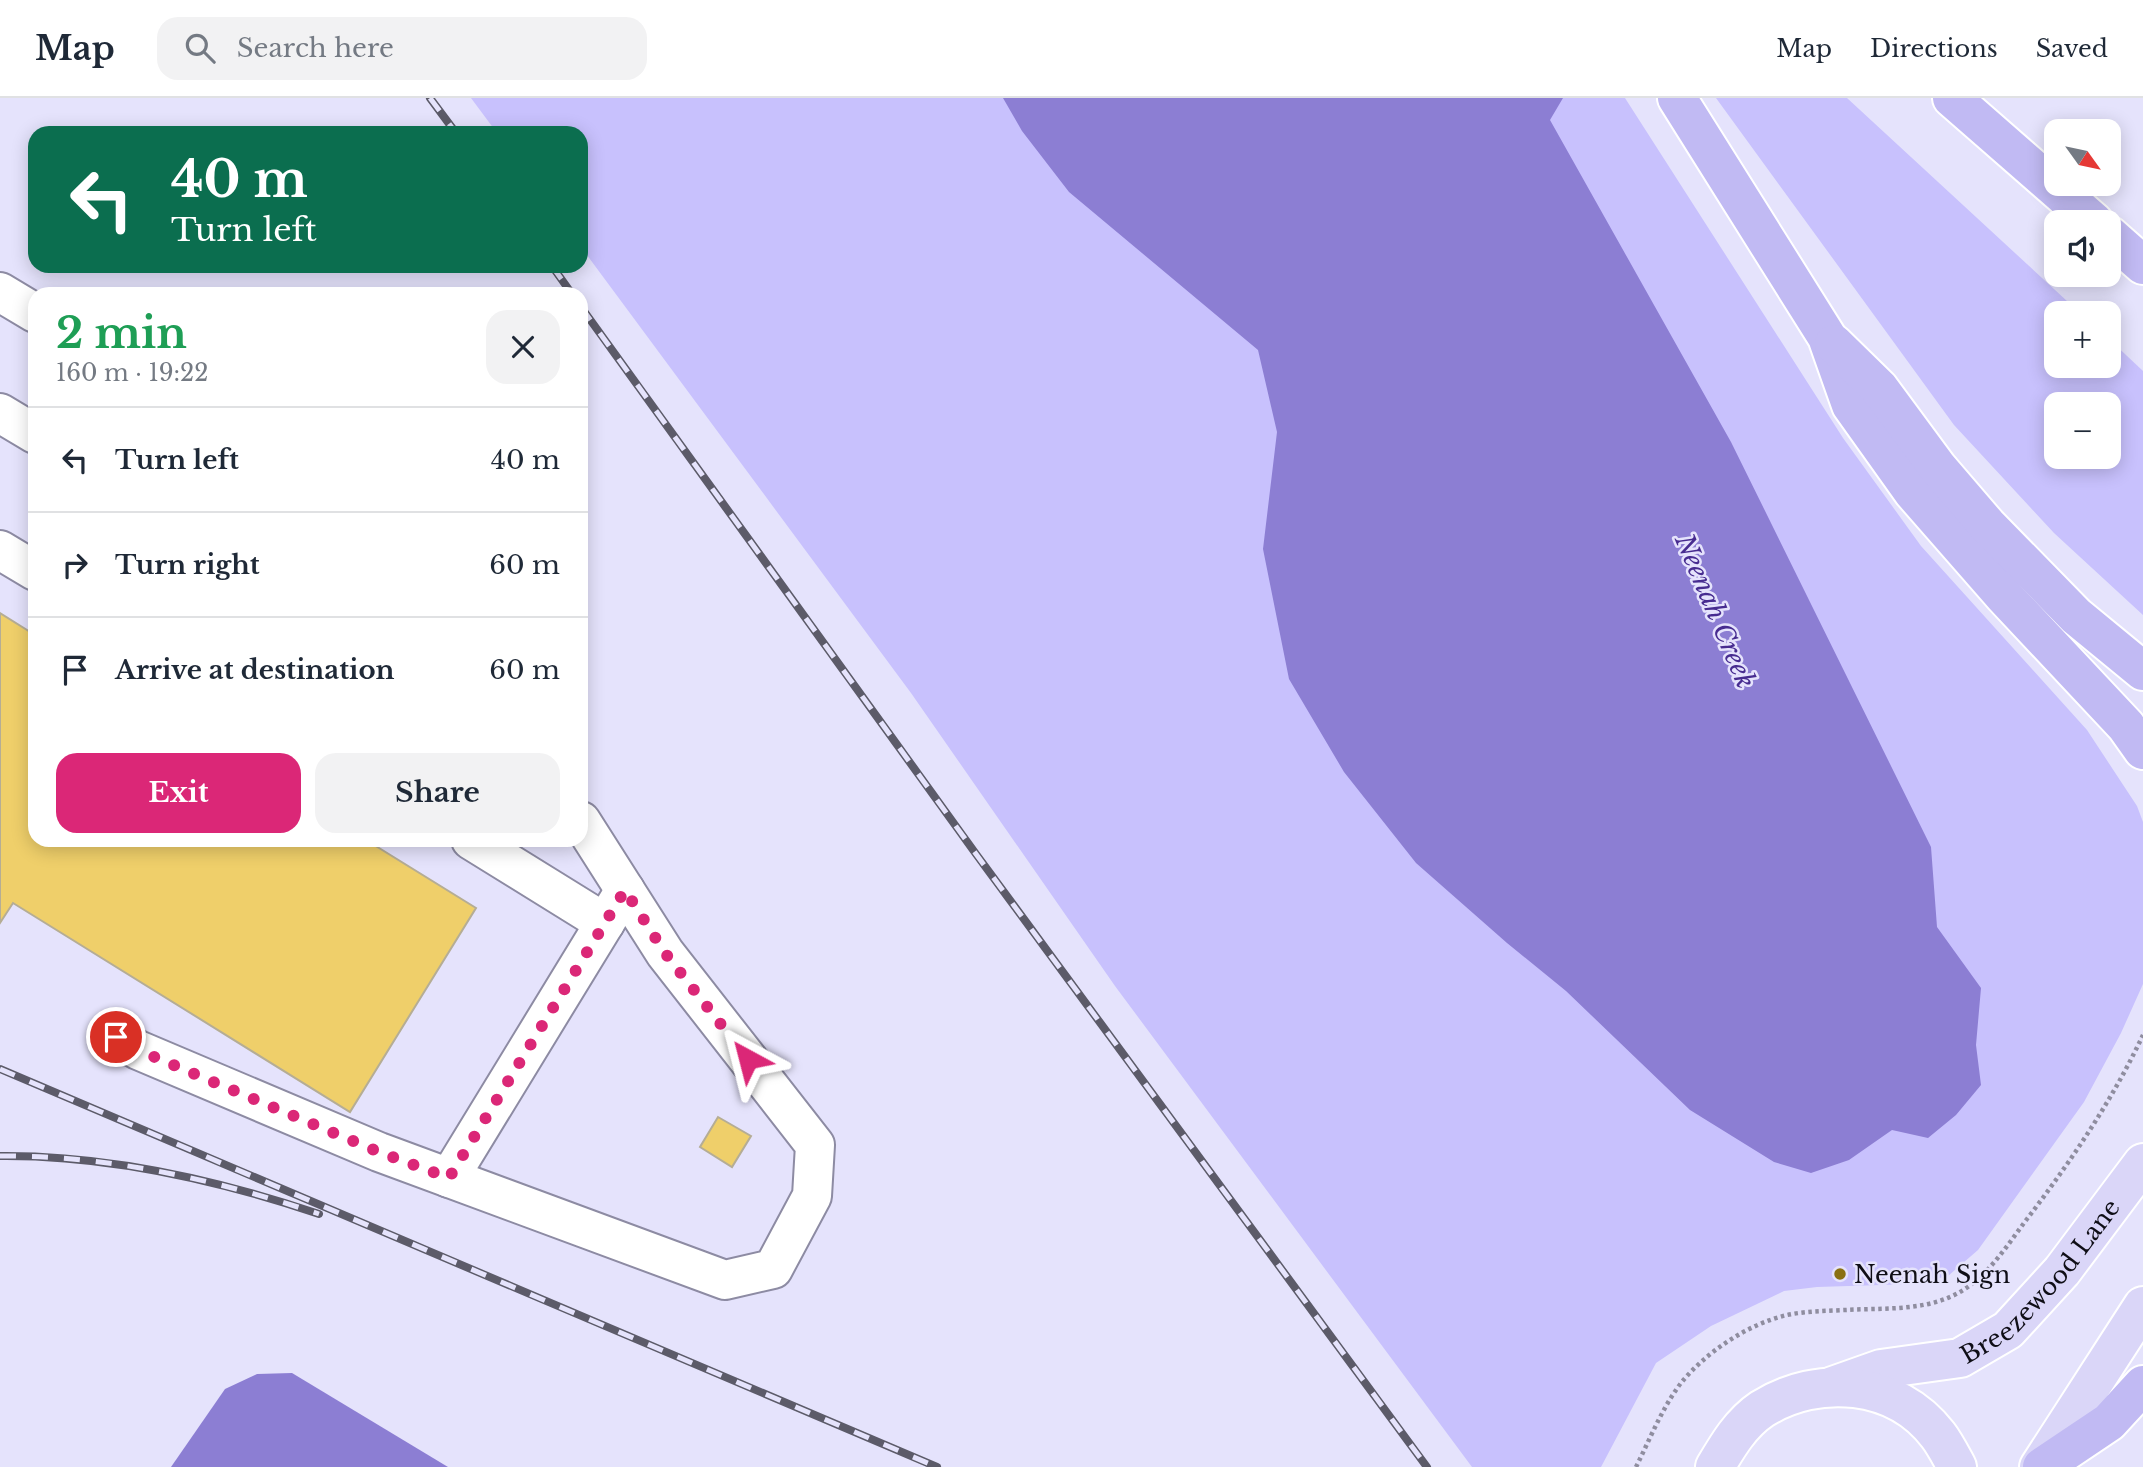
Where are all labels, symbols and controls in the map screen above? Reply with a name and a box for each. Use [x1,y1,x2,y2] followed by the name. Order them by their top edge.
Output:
[157,17,647,80] search box
[35,28,115,69] text: Map
[181,29,219,67] icon: search
[237,32,394,64] text: Search here
[1776,34,1832,63] text: Map
[1870,34,1998,63] text: Directions
[2036,34,2108,63] text: Saved
[2044,119,2121,196] north arrow
[2044,119,2121,469] map controls
[171,149,308,210] text: 40 m
[56,154,147,245] icon: left
[171,210,317,250] text: Turn left
[2044,210,2121,287] button: sound
[2044,301,2121,378] button: +
[56,307,187,359] text: 2 min
[486,310,560,384] button: close
[56,359,208,387] text: 160 m · 19:22
[2044,392,2121,469] button: −
[56,441,94,479] icon: left
[115,444,239,476] text: Turn left
[491,444,560,476] text: 40 m
[1668,528,1762,693] water label: Neenah Creek
[56,546,94,584] icon: right
[115,549,260,581] text: Turn right
[489,549,560,581] text: 60 m
[56,651,94,689] icon: arrive
[115,654,395,686] text: Arrive at destination
[489,654,560,686] text: 60 m
[56,753,301,833] button: Exit
[315,753,560,833] button: Share
[86,1007,146,1067] pin
[97,1018,135,1056] icon: arrive
[711,1022,785,1096] position arrow
[1955,1193,2126,1369] street label: Breezewood Lane
[1854,1260,2010,1289] place label: Neenah Sign
[1832,1266,1848,1282] marker: Neenah Sign

